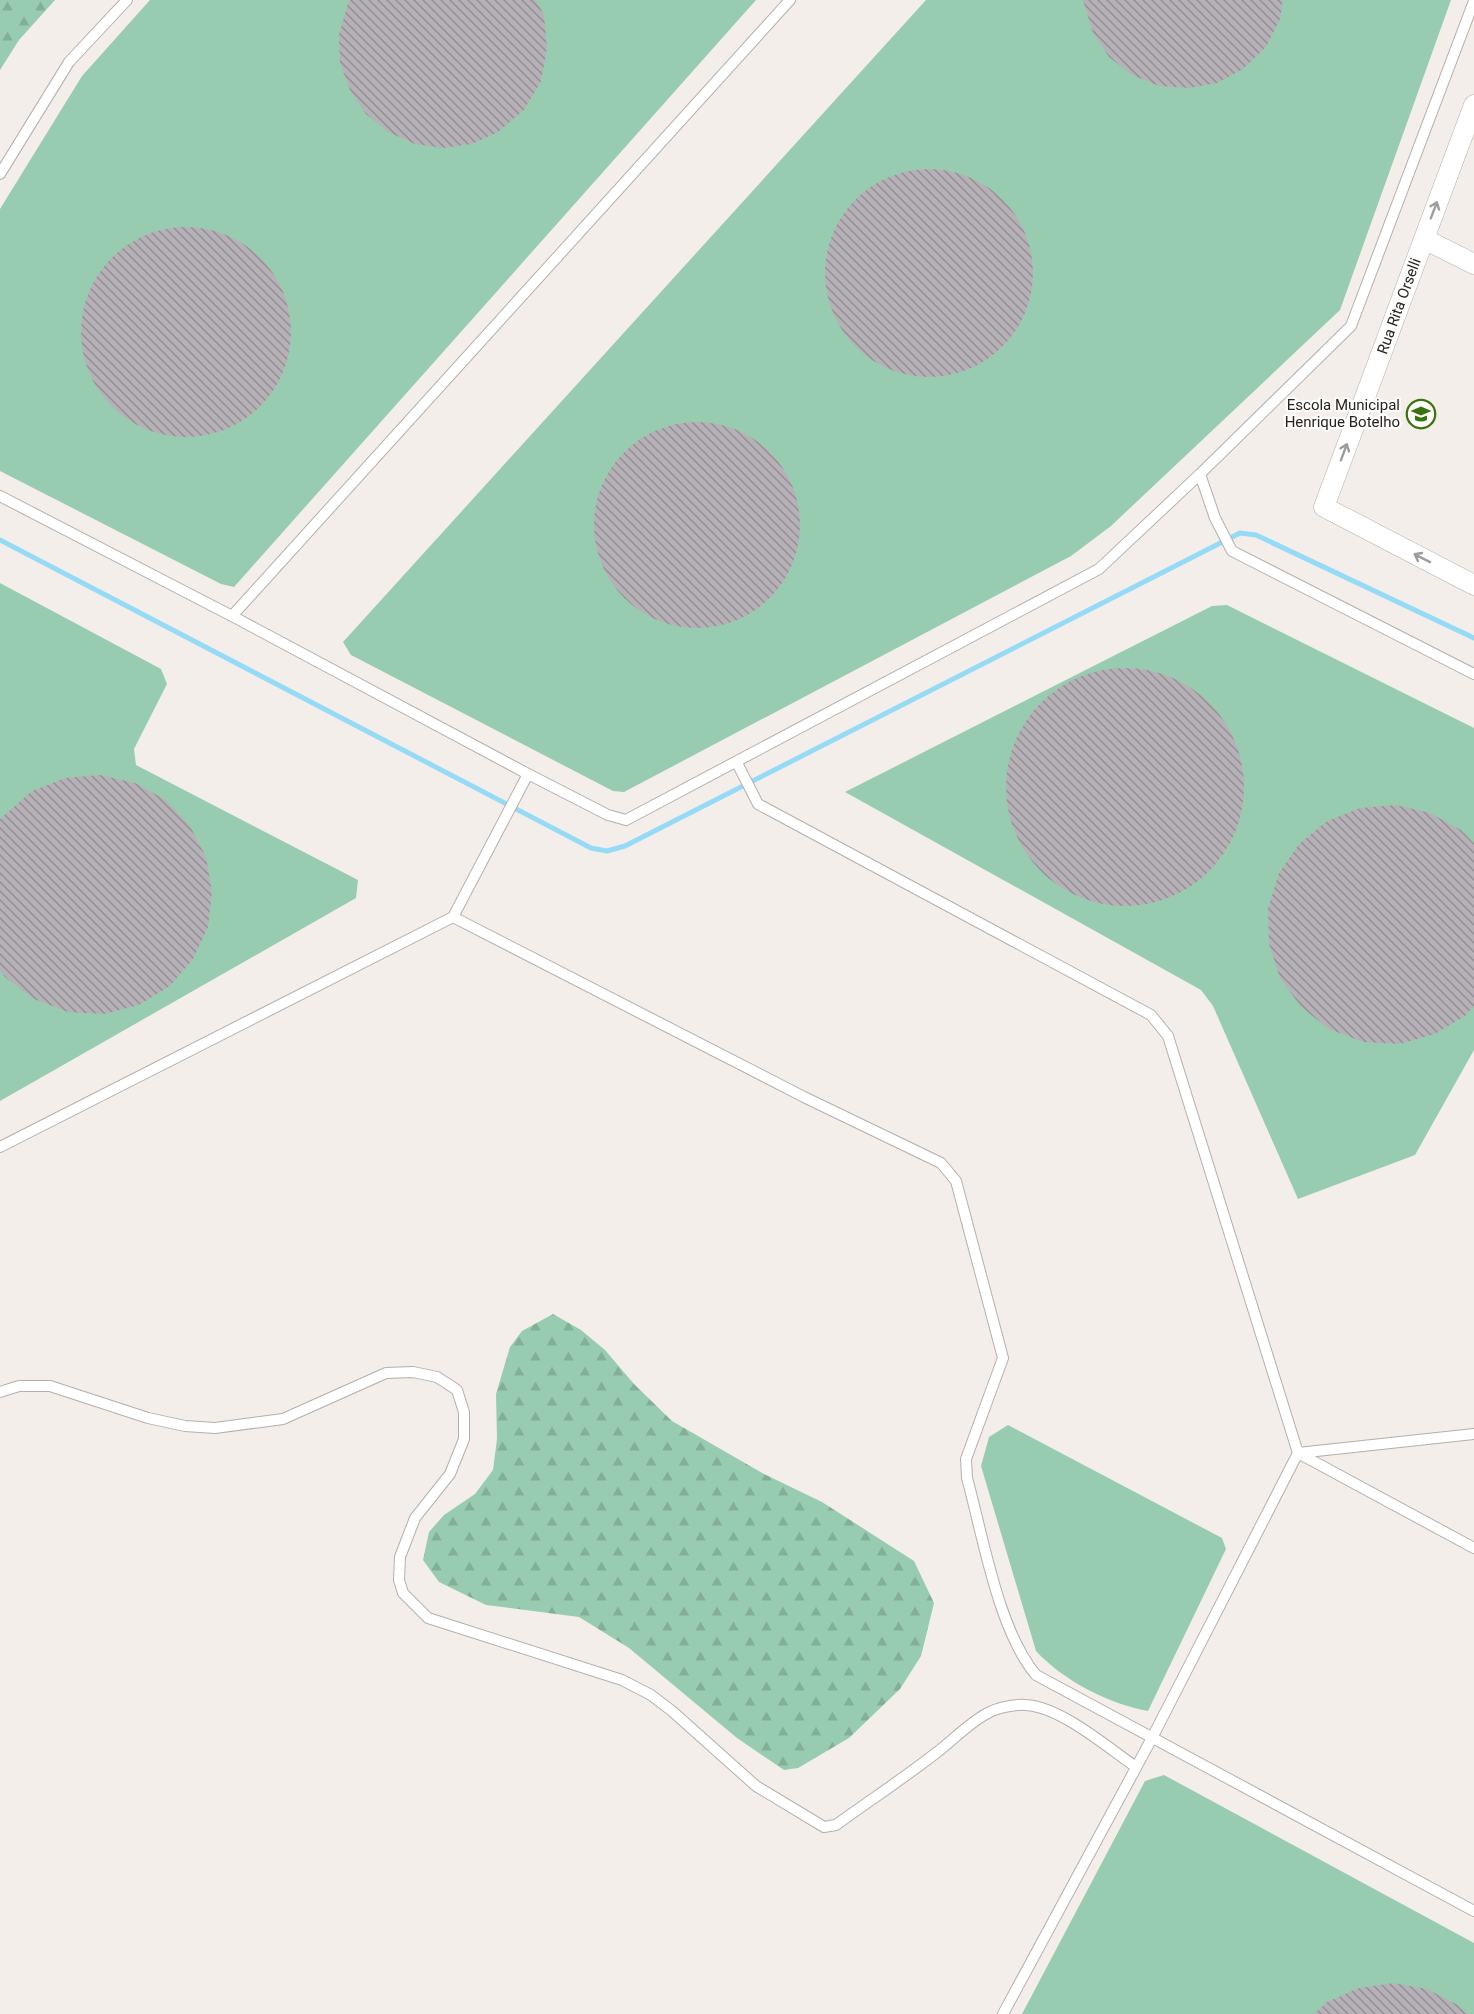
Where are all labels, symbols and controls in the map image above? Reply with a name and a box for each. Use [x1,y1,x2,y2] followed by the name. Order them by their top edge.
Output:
[1430,202,1441,220] one-way arrow
[1373,255,1425,357] street label: Rua Rita Orselli
[1285,396,1400,431] place label: Escola Municipal Henrique Botelho
[1405,398,1437,430] school or university icon: Escola Municipal Henrique Botelho
[1339,443,1350,462] one-way arrow
[1414,552,1431,564] one-way arrow

